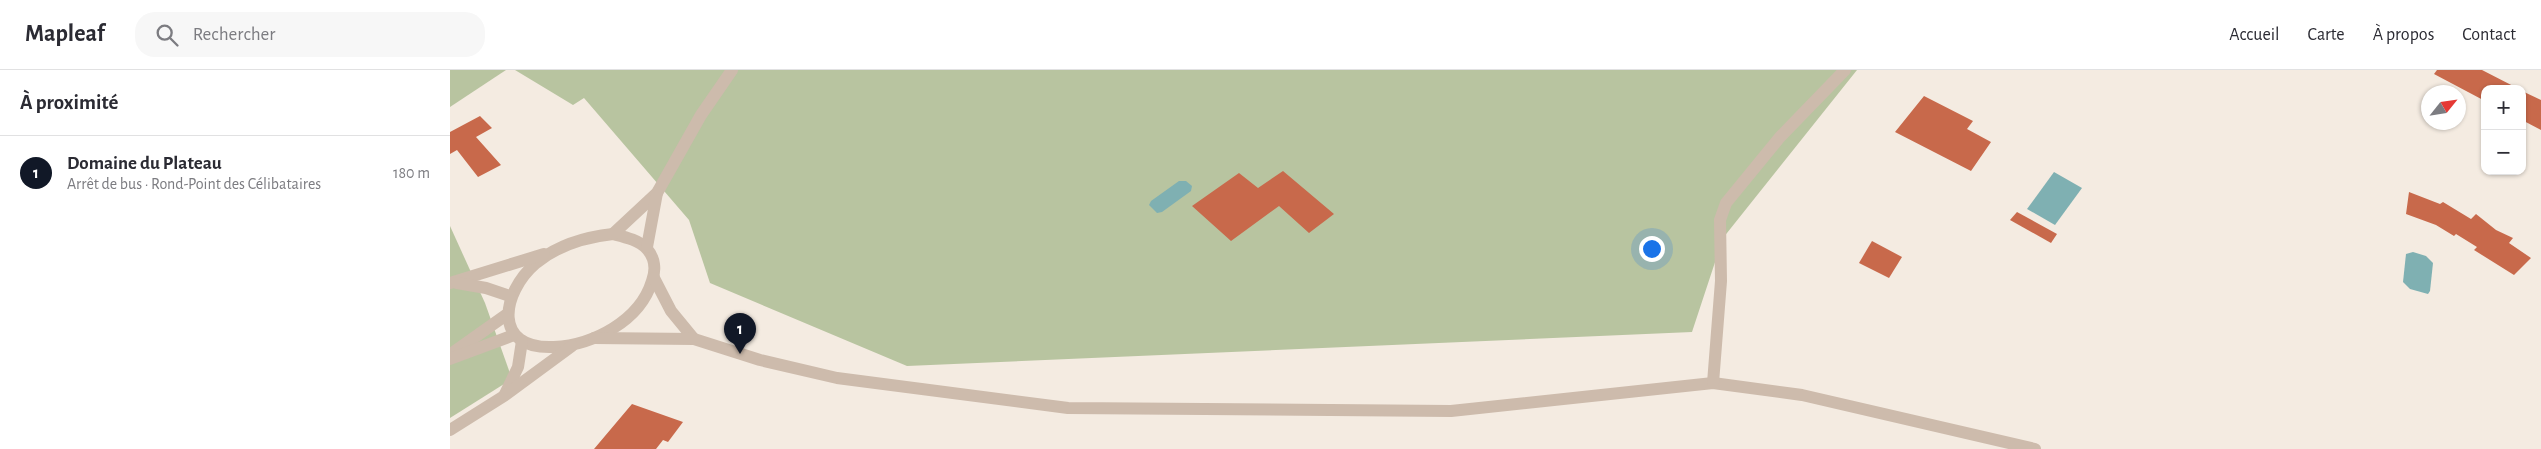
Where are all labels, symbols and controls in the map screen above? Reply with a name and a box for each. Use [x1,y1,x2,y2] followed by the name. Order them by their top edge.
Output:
[135,12,485,57] search box
[153,21,181,49] icon: search
[25,22,105,46] text: Mapleaf
[193,25,276,44] text: Rechercher
[2229,26,2280,44] text: Accueil
[2308,26,2345,44] text: Carte
[2373,26,2434,44] text: À propos
[2462,26,2516,44] text: Contact
[2421,85,2466,130] north arrow
[2481,85,2526,175] map controls
[2481,85,2526,130] button: +
[20,92,118,113] text: À proximité
[2481,130,2526,175] button: −
[67,154,222,173] text: Domaine du Plateau
[33,165,39,181] text: 1
[393,165,430,181] text: 180 m
[67,176,321,192] text: Arrêt de bus · Rond-Point des Célibataires
[1639,236,1665,262] your location
[724,313,756,354] pin: 1

